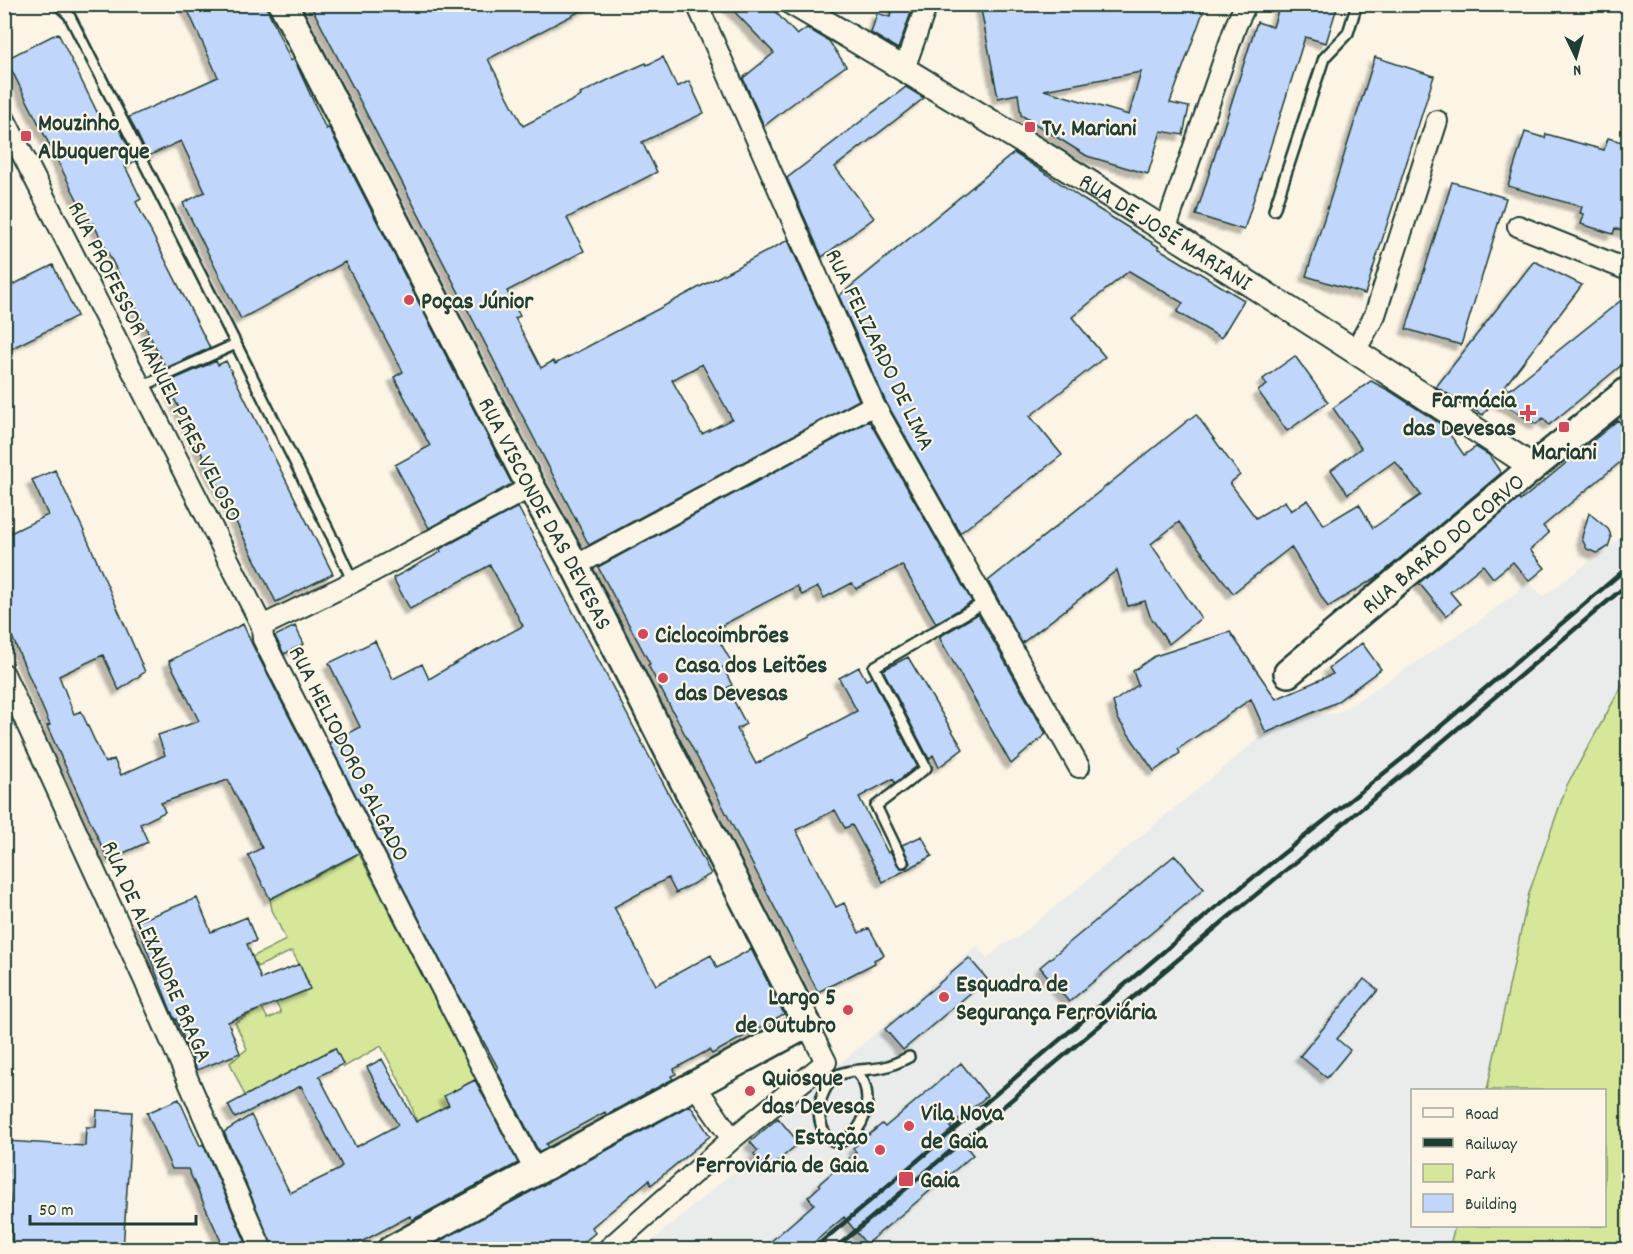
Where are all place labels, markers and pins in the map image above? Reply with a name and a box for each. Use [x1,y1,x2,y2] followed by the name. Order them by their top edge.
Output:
[38,108,150,170] place label: Mouzinho Albuquerque
[1042,113,1137,147] place label: Tv. Mariani
[1023,120,1037,134] marker: Tv. Mariani
[19,129,33,143] marker: Mouzinho Albuquerque
[421,286,534,320] place label: Poças Júnior
[402,293,416,307] marker: Poças Júnior
[1403,385,1517,447] place label: Farmácia das Devesas
[1521,406,1535,420] marker: Farmácia das Devesas
[1557,420,1571,434] marker: Mariani
[1531,437,1597,471] place label: Mariani
[655,620,789,654] place label: Ciclocoimbrões
[636,627,650,641] marker: Ciclocoimbrões
[675,650,827,712] place label: Casa dos Leitões das Devesas
[656,671,670,685] marker: Casa dos Leitões das Devesas
[956,969,1157,1031] place label: Esquadra de Segurança Ferroviária
[735,982,836,1044] place label: Largo 5 de Outubro
[937,990,951,1004] marker: Esquadra de Segurança Ferroviária
[841,1003,855,1017] marker: Largo 5 de Outubro
[762,1063,875,1125] place label: Quiosque das Devesas
[743,1084,757,1098] marker: Quiosque das Devesas
[921,1098,1004,1160] place label: Vila Nova de Gaia
[902,1119,916,1133] marker: Vila Nova de Gaia
[695,1122,869,1184] place label: Estação Ferroviária de Gaia
[873,1143,887,1157] marker: Estação Ferroviária de Gaia
[920,1165,960,1199] place label: Gaia
[897,1170,915,1188] marker: Gaia

